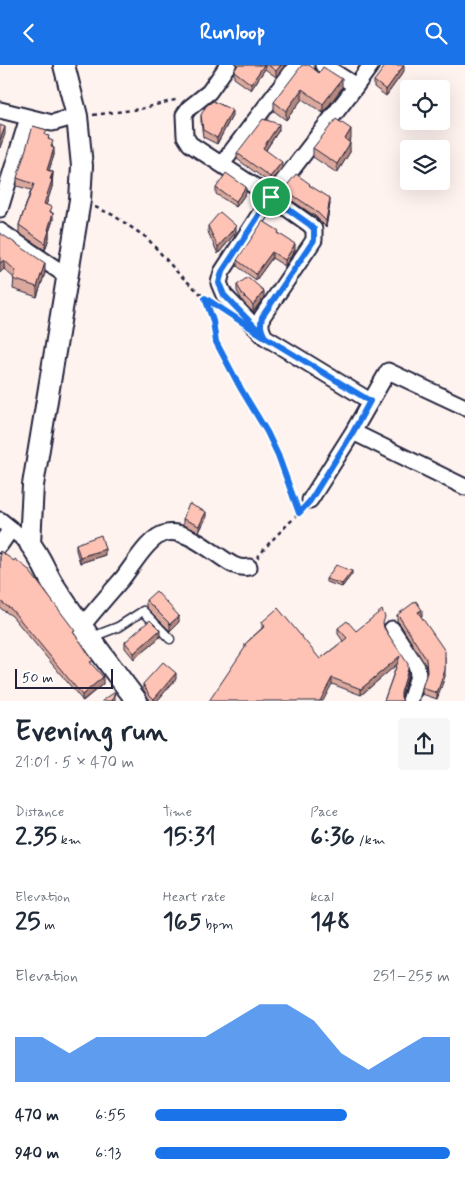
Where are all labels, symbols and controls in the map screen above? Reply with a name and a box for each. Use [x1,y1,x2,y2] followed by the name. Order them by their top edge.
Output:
[15,19,43,47] icon: back
[200,19,265,47] text: Runloop
[422,19,450,47] icon: search
[400,80,450,190] map controls
[400,80,450,130] button: locate
[400,140,450,190] button: layers
[250,176,292,218] pin
[257,183,285,211] icon: arrive
[15,666,112,689] scale bar
[22,669,53,687] text: 50 m
[15,714,168,751] text: Evening run
[398,718,450,770] button: share
[15,752,134,773] text: 21:01 · 5 × 470 m
[15,803,64,821] text: Distance
[163,803,192,821] text: Time
[310,803,338,821] text: Pace
[15,821,57,854] text: 2.35
[163,821,216,854] text: 15:31
[310,821,355,854] text: 6:36
[57,831,81,849] text: km
[355,831,385,849] text: /km
[15,888,70,906] text: Elevation
[163,888,226,906] text: Heart rate
[310,888,334,906] text: kcal
[15,906,41,939] text: 25
[163,906,202,939] text: 165
[310,906,350,939] text: 148
[41,916,56,934] text: m
[202,916,234,934] text: bpm
[15,966,78,987] text: Elevation
[373,966,450,987] text: 251–255 m
[15,1105,59,1126] text: 470 m
[95,1105,126,1126] text: 6:55
[15,1143,59,1164] text: 940 m
[95,1143,121,1164] text: 6:13

